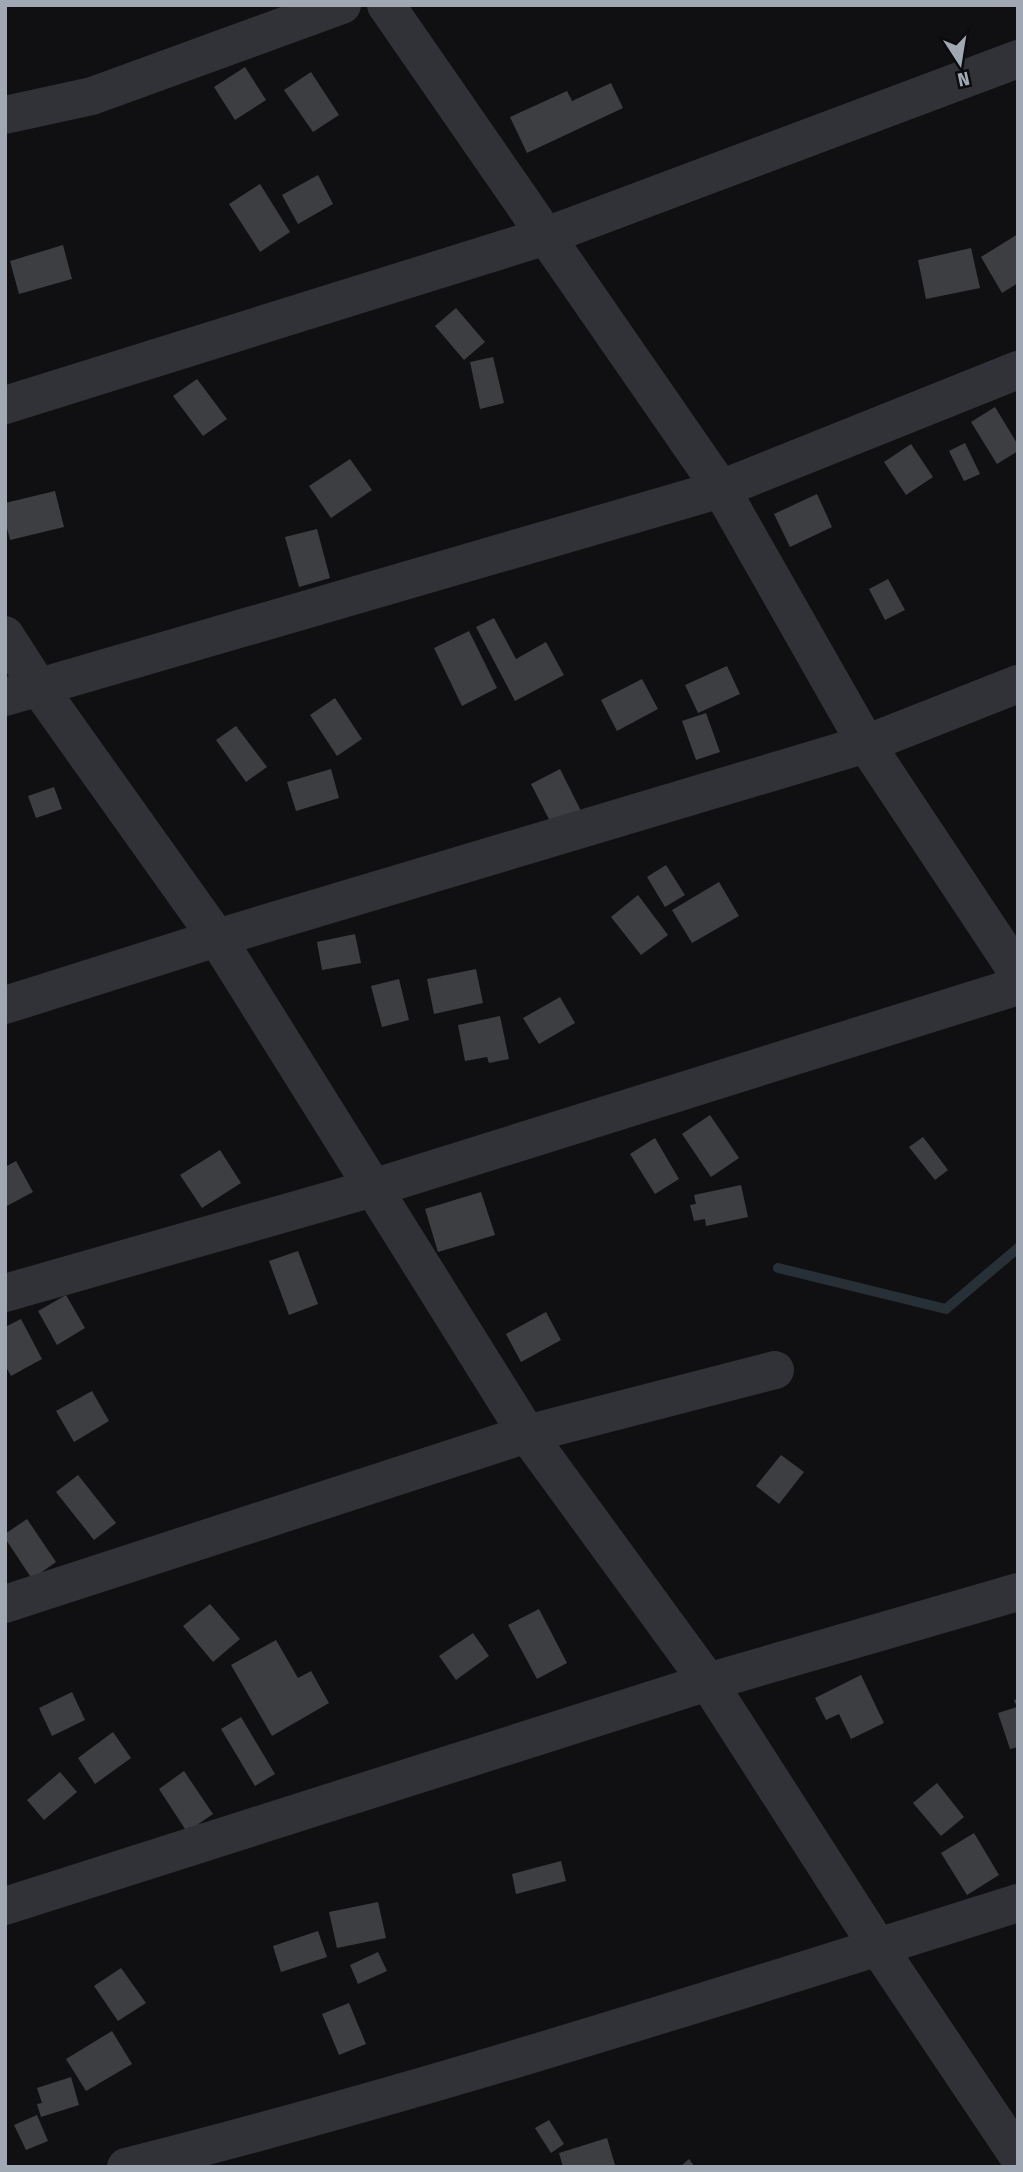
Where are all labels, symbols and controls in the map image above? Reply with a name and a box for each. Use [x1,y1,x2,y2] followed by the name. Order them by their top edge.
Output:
[925,28,995,98] north arrow
[955,67,971,92] text: N

